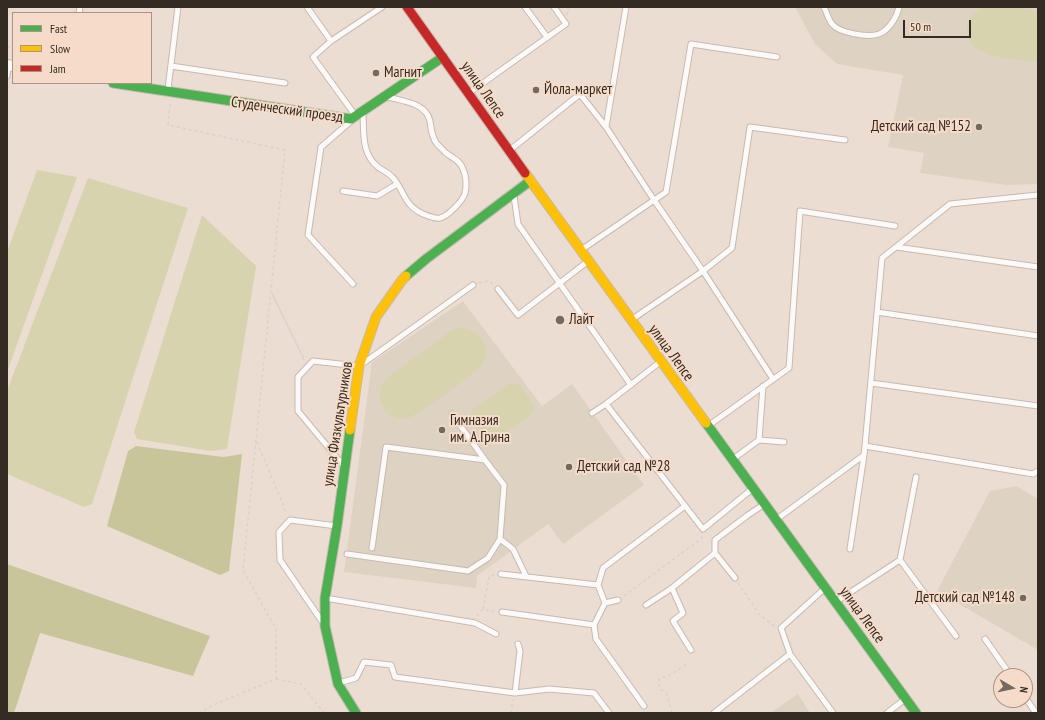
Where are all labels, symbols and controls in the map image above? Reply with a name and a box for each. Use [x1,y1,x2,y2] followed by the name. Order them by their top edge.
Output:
[12,12,152,84] legend
[905,12,973,38] scale bar
[910,19,931,34] text: 50 m
[50,21,67,36] text: Fast
[50,41,70,56] text: Slow
[457,58,509,122] street label: улица Лепсе
[50,61,66,76] text: Jam
[384,64,422,82] place label: Магнит
[371,68,381,78] marker: Магнит
[544,81,612,99] place label: Йола-маркет
[531,85,541,95] marker: Йола-маркет
[230,93,344,127] street label: Студенческий проезд
[871,118,971,136] place label: Детский сад №152
[974,122,984,132] marker: Детский сад №152
[569,311,594,329] place label: Лайт
[554,314,566,326] marker: Лайт
[644,321,698,385] street label: улица Лепсе
[319,360,357,488] street label: улица Физкультурников
[450,412,510,447] place label: Гимназия им. А.Грина
[437,425,447,435] marker: Гимназия им. А.Грина
[577,458,670,476] place label: Детский сад №28
[564,462,574,472] marker: Детский сад №28
[835,583,889,647] street label: улица Лепсе
[915,589,1015,607] place label: Детский сад №148
[1018,593,1028,603] marker: Детский сад №148
[993,668,1033,708] north arrow
[1016,686,1031,694] text: N

